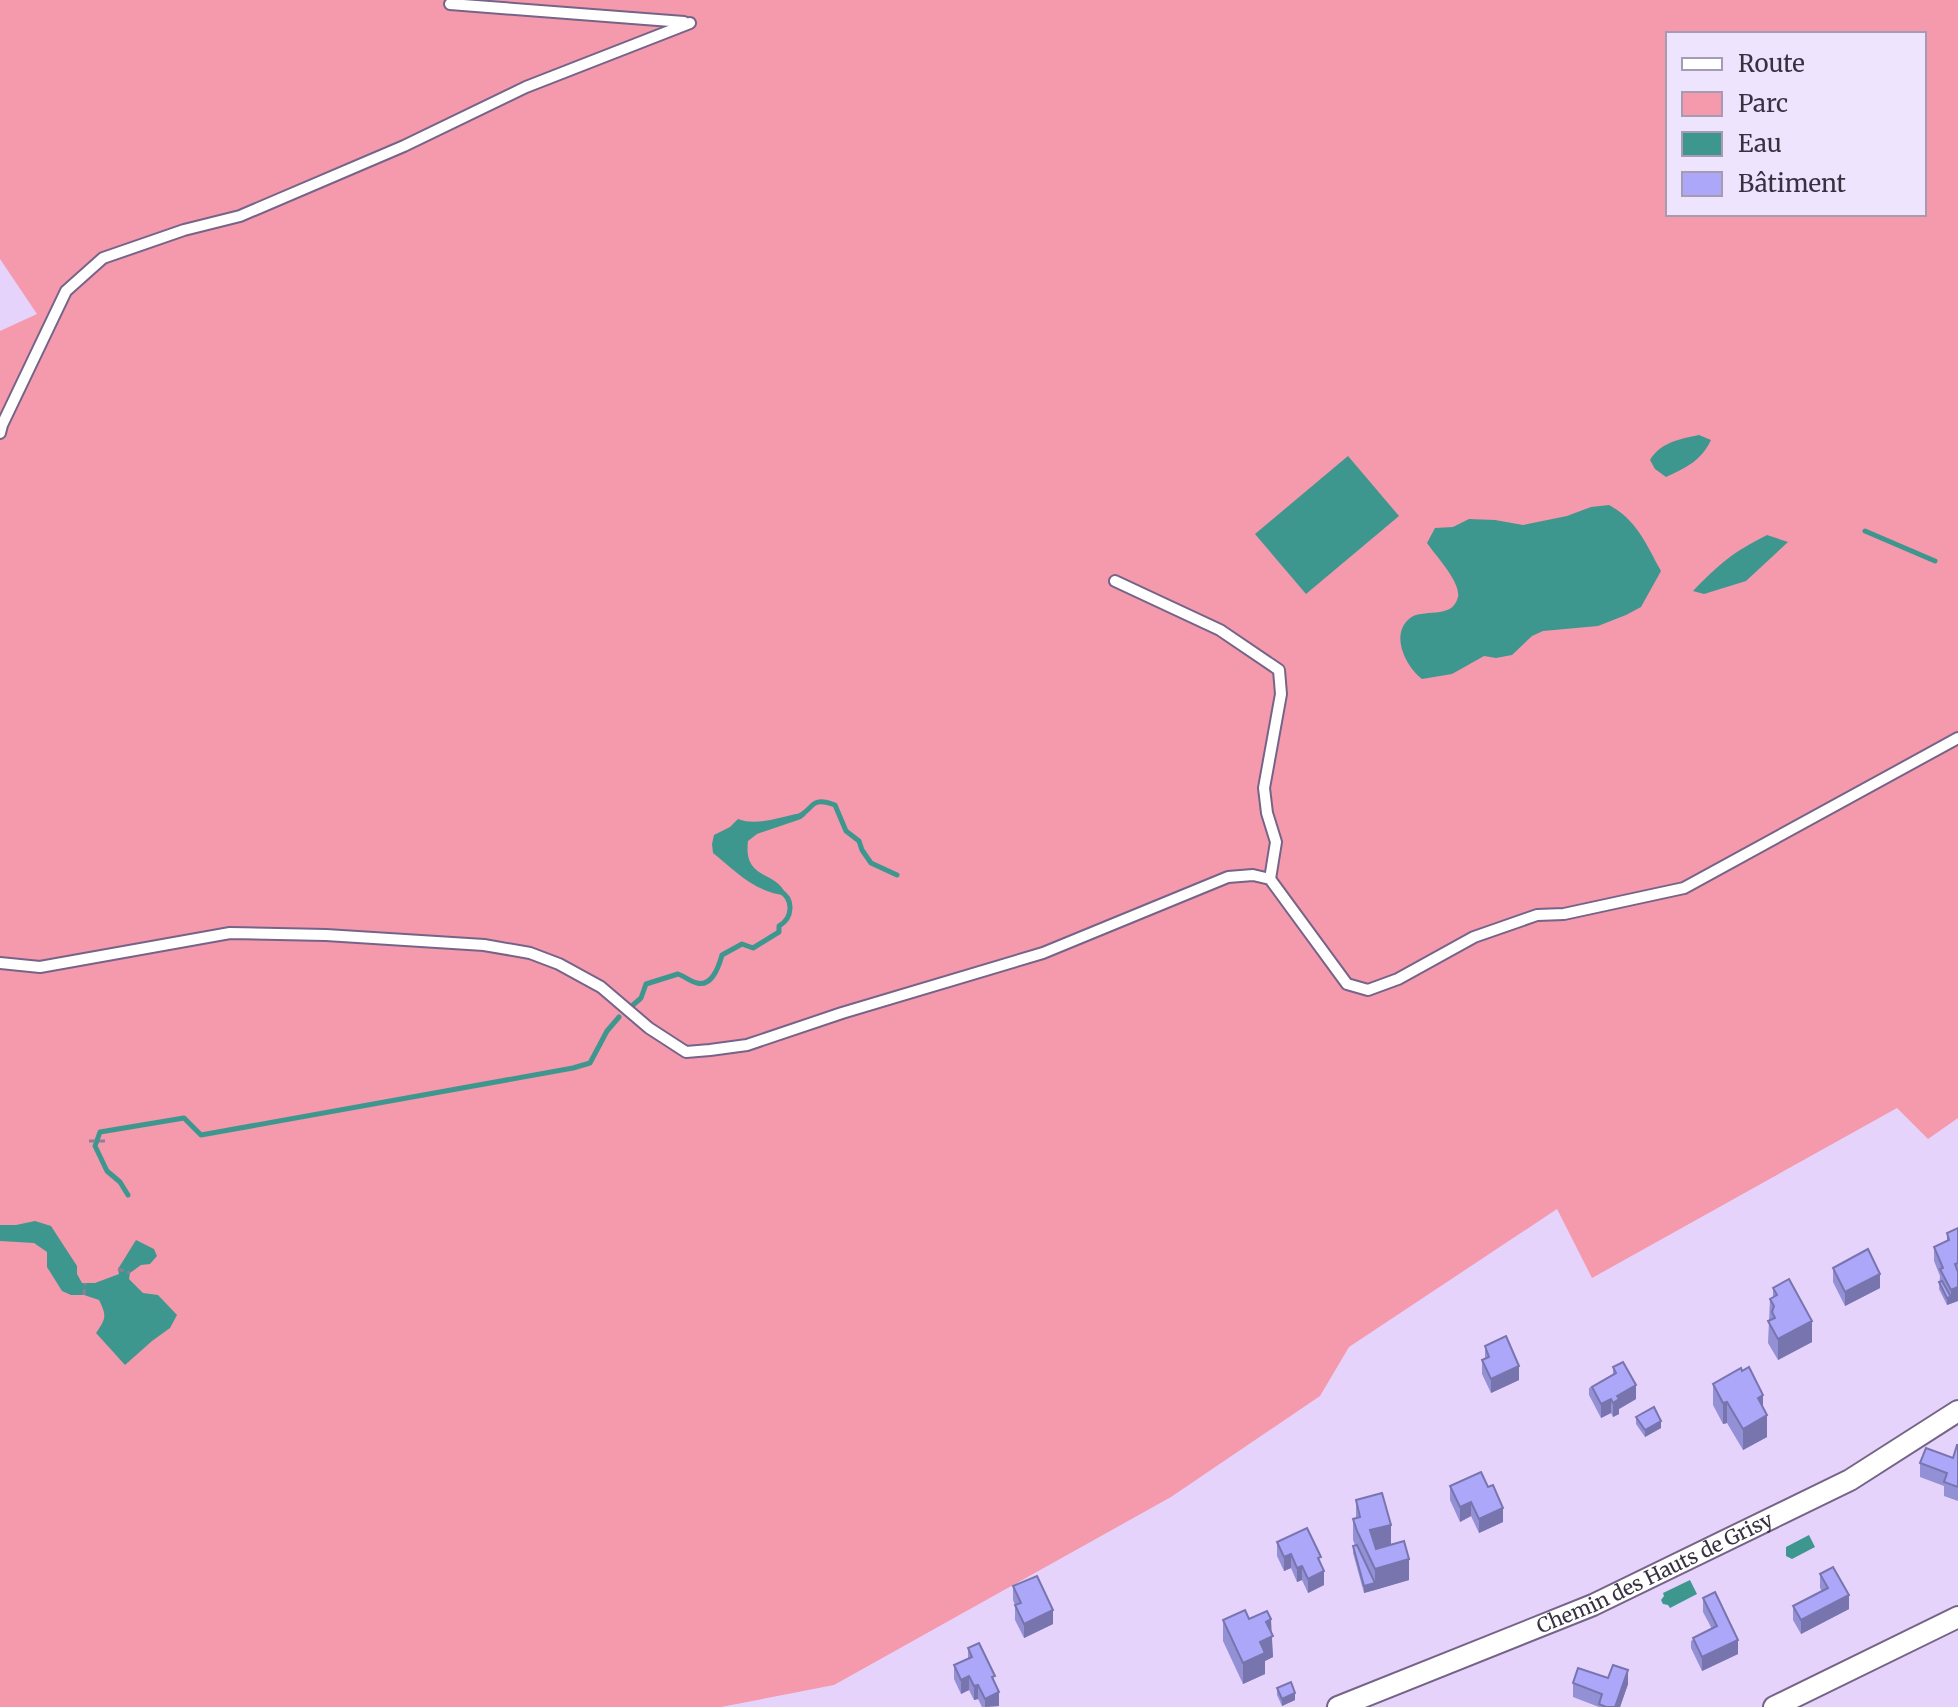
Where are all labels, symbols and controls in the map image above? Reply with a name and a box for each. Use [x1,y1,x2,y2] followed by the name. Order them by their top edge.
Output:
[1666,32,1926,216] legend
[1738,48,1805,79] text: Route
[1738,88,1788,119] text: Parc
[1738,128,1782,159] text: Eau
[1738,168,1847,199] text: Bâtiment
[1533,1506,1777,1638] street label: Chemin des Hauts de Grisy

